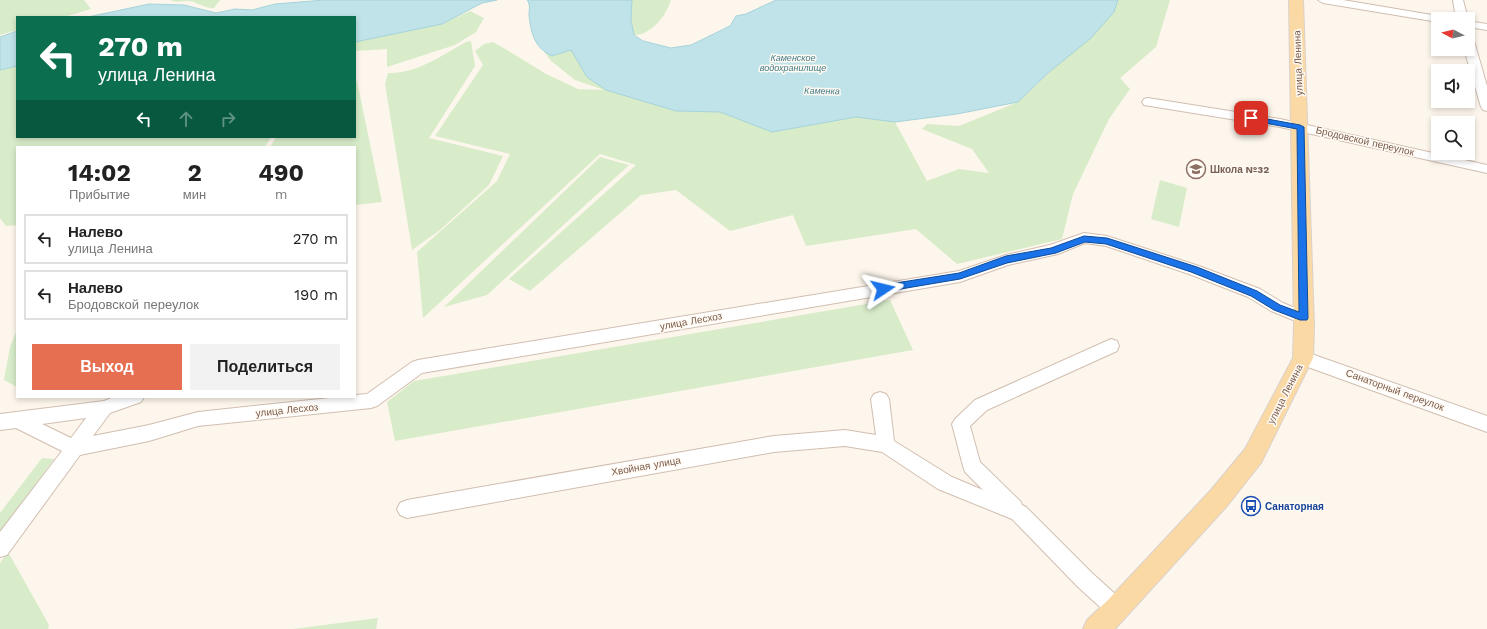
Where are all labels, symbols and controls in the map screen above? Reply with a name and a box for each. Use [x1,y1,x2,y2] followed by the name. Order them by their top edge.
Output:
[1431,12,1475,56] north arrow
[1431,12,1475,160] map controls
[98,30,183,63] text: 270 m
[1291,30,1305,96] street label: улица Ленина
[32,32,84,84] icon: left
[760,53,826,73] water label: Каменское водохранилище
[98,64,215,85] text: улица Ленина
[1431,64,1475,108] button: sound
[804,86,840,96] water label: Каменка
[1234,101,1268,135] pin
[1240,107,1262,129] icon: arrive
[133,108,155,130] icon: left
[175,108,197,130] icon: ahead
[217,108,239,130] icon: right
[1431,116,1475,160] button: search
[1315,124,1416,158] street label: Бродовской переулок
[1185,158,1207,180] school or university icon: Школа №32
[68,159,131,187] text: 14:02
[187,159,202,187] text: 2
[258,159,304,187] text: 490
[1210,164,1269,175] place label: Школа №32
[69,187,130,202] text: Прибытие
[183,187,206,202] text: мин
[275,187,287,202] text: m
[68,223,123,241] text: Налево
[34,228,56,250] icon: left
[293,230,338,248] text: 270 m
[68,241,153,256] text: улица Ленина
[862,268,904,310] position arrow
[68,279,123,297] text: Налево
[34,284,56,306] icon: left
[294,286,338,304] text: 190 m
[68,297,199,312] text: Бродовской переулок
[659,310,723,332] street label: улица Лесхоз
[32,344,182,390] button: Выход
[190,344,340,390] button: Поделиться
[1265,362,1305,426] street label: улица Ленина
[1344,367,1446,413] street label: Санаторный переулок
[255,401,319,419] street label: улица Лесхоз
[610,454,682,478] street label: Хвойная улица
[1240,495,1262,517] bus stop icon: Санаторная
[1265,501,1324,512] place label: Санаторная

